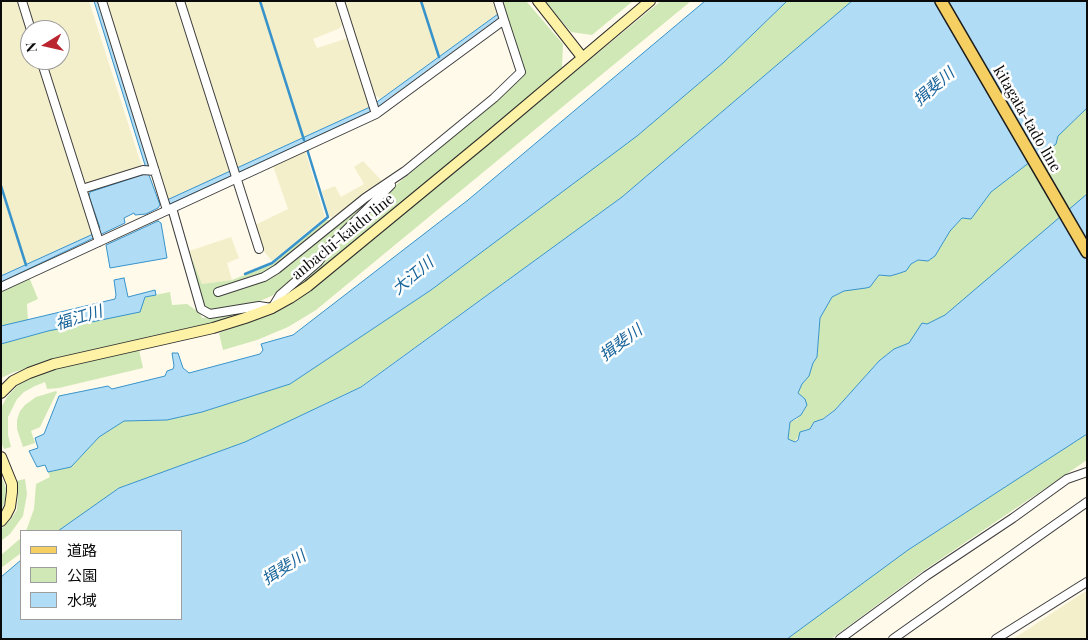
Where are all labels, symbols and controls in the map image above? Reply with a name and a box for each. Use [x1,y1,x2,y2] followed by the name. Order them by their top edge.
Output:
[20,20,70,70] north arrow
[21,41,41,54] text: N
[989,63,1065,175] street label: kitagata-tado line
[910,64,958,110] water label: 揖斐川
[288,190,398,284] street label: anbachi-kaidu line
[388,253,438,299] water label: 大江川
[53,302,105,334] water label: 福江川
[596,321,646,365] water label: 揖斐川
[20,530,182,620] legend
[67,540,97,560] text: 道路
[259,547,309,589] water label: 揖斐川
[67,565,97,585] text: 公園
[67,590,97,610] text: 水域

